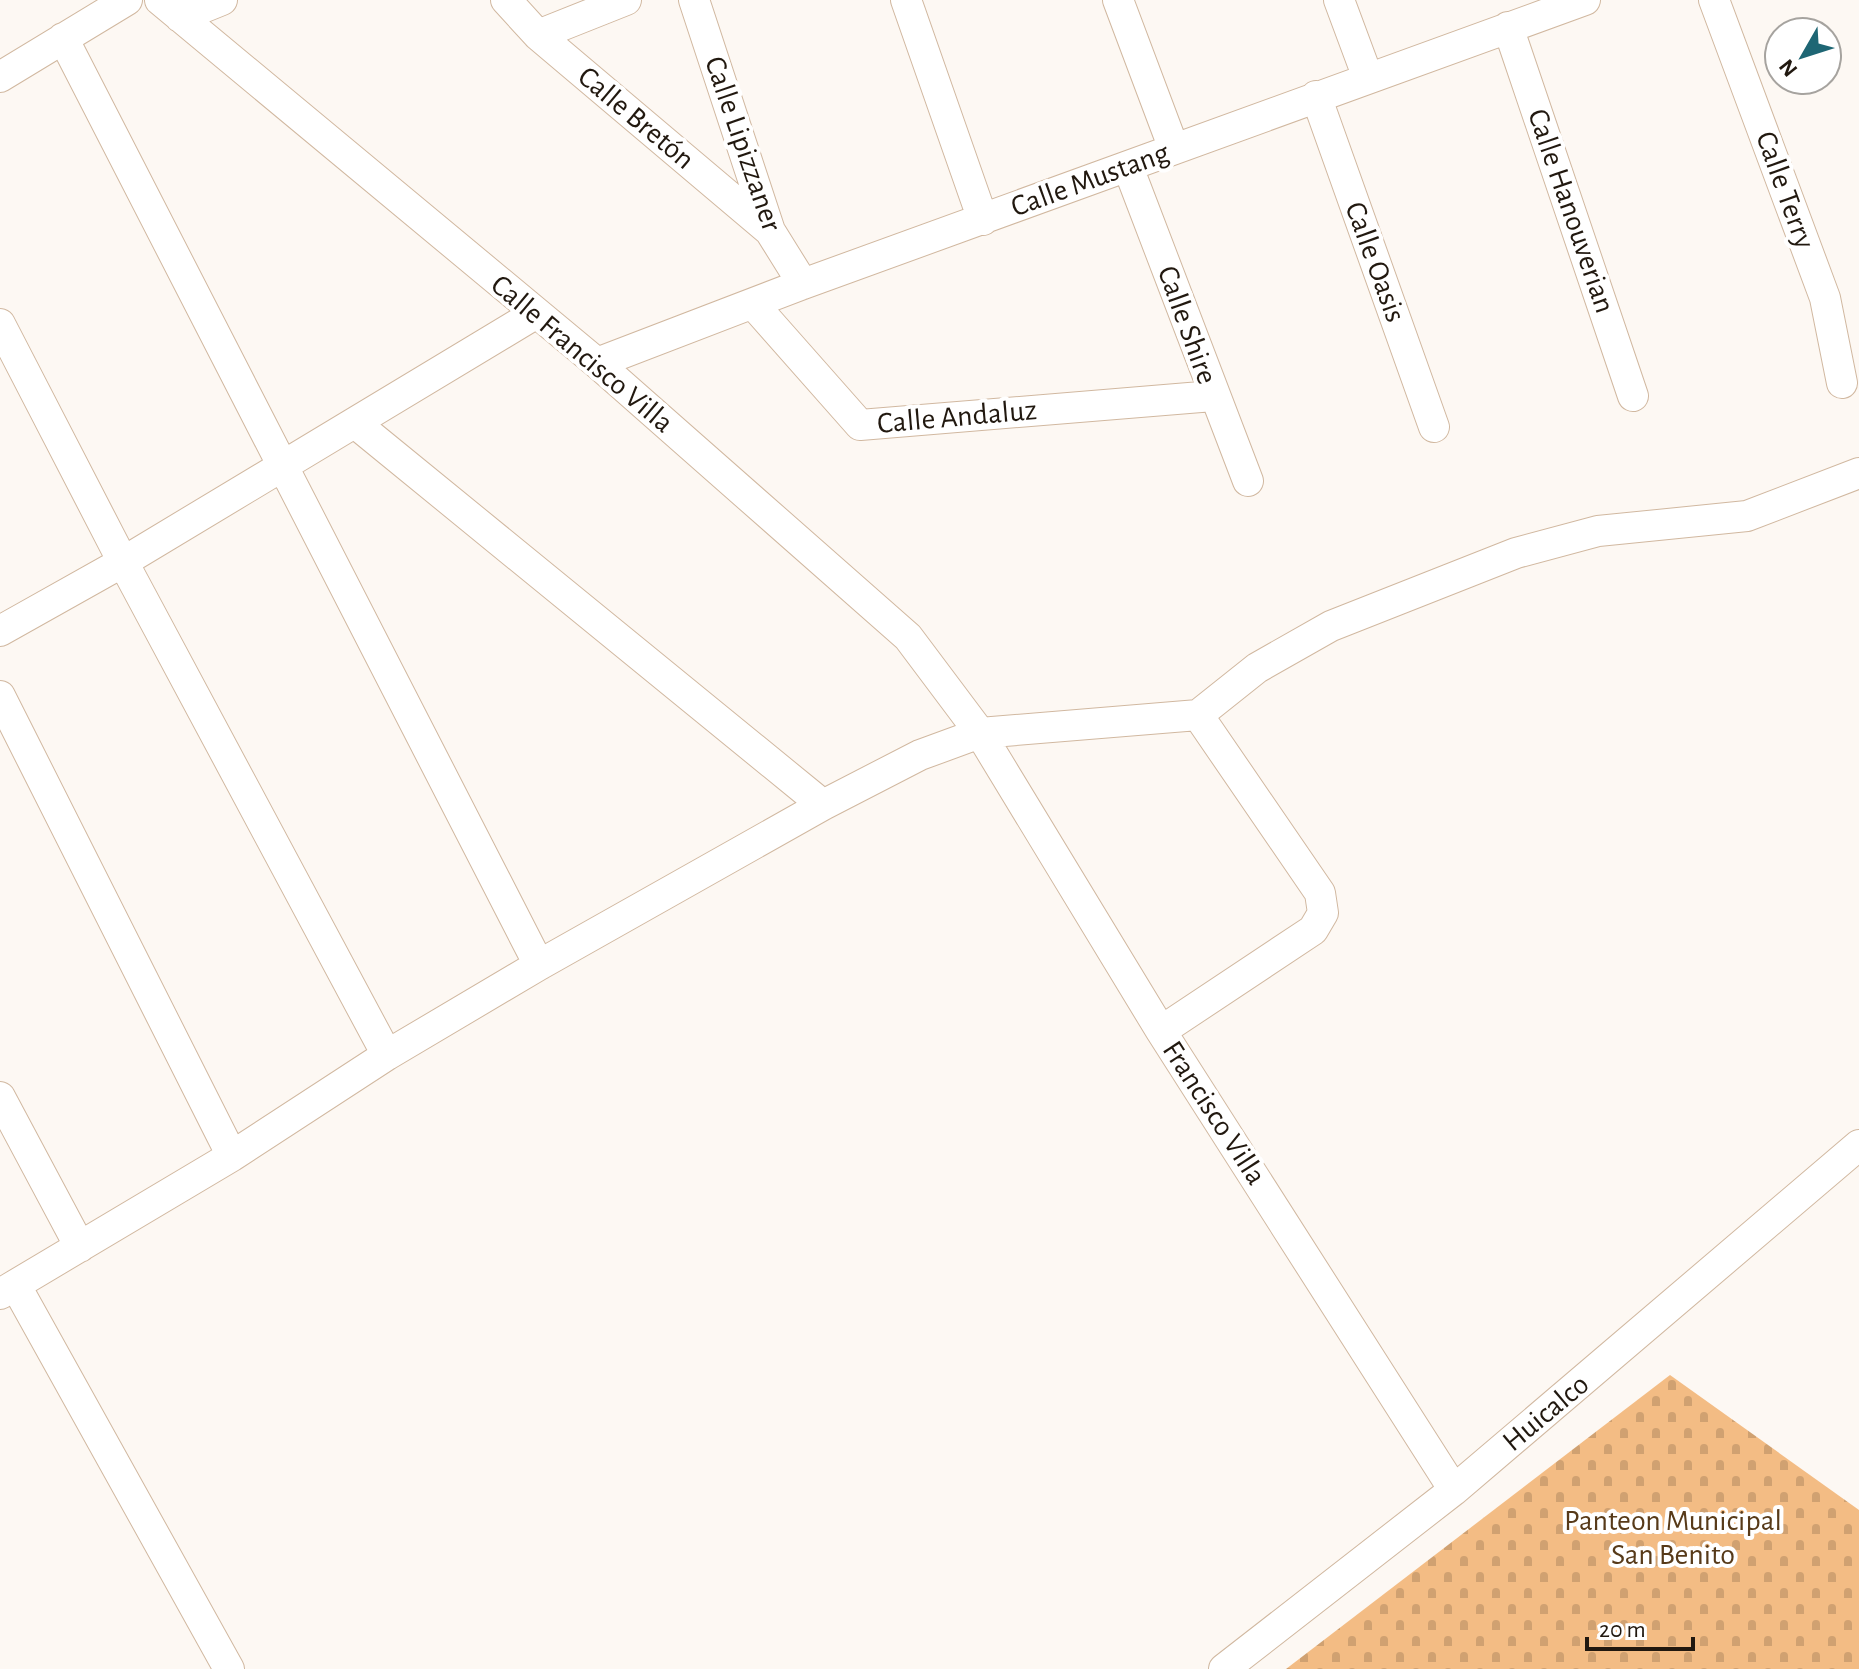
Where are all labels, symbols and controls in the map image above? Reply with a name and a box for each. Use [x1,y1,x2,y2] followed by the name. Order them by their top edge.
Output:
[1763,16,1843,96] north arrow
[699,53,787,235] street label: Calle Lipizzaner
[1775,55,1802,81] text: N
[572,61,700,175] street label: Calle Bretón
[1522,105,1620,317] street label: Calle Hanouverian
[1750,127,1820,253] street label: Calle Terry
[1007,137,1173,222] street label: Calle Mustang
[1339,198,1411,326] street label: Calle Oasis
[1152,262,1222,388] street label: Calle Shire
[485,269,679,439] street label: Calle Francisco Villa
[876,395,1038,439] street label: Calle Andaluz
[1157,1036,1271,1190] street label: Francisco Villa
[1497,1369,1595,1457] street label: Huicalco
[1564,1506,1782,1570] park label: Panteon Municipal San Benito
[1587,1601,1693,1651] scale bar
[1599,1618,1646,1642] text: 20 m

